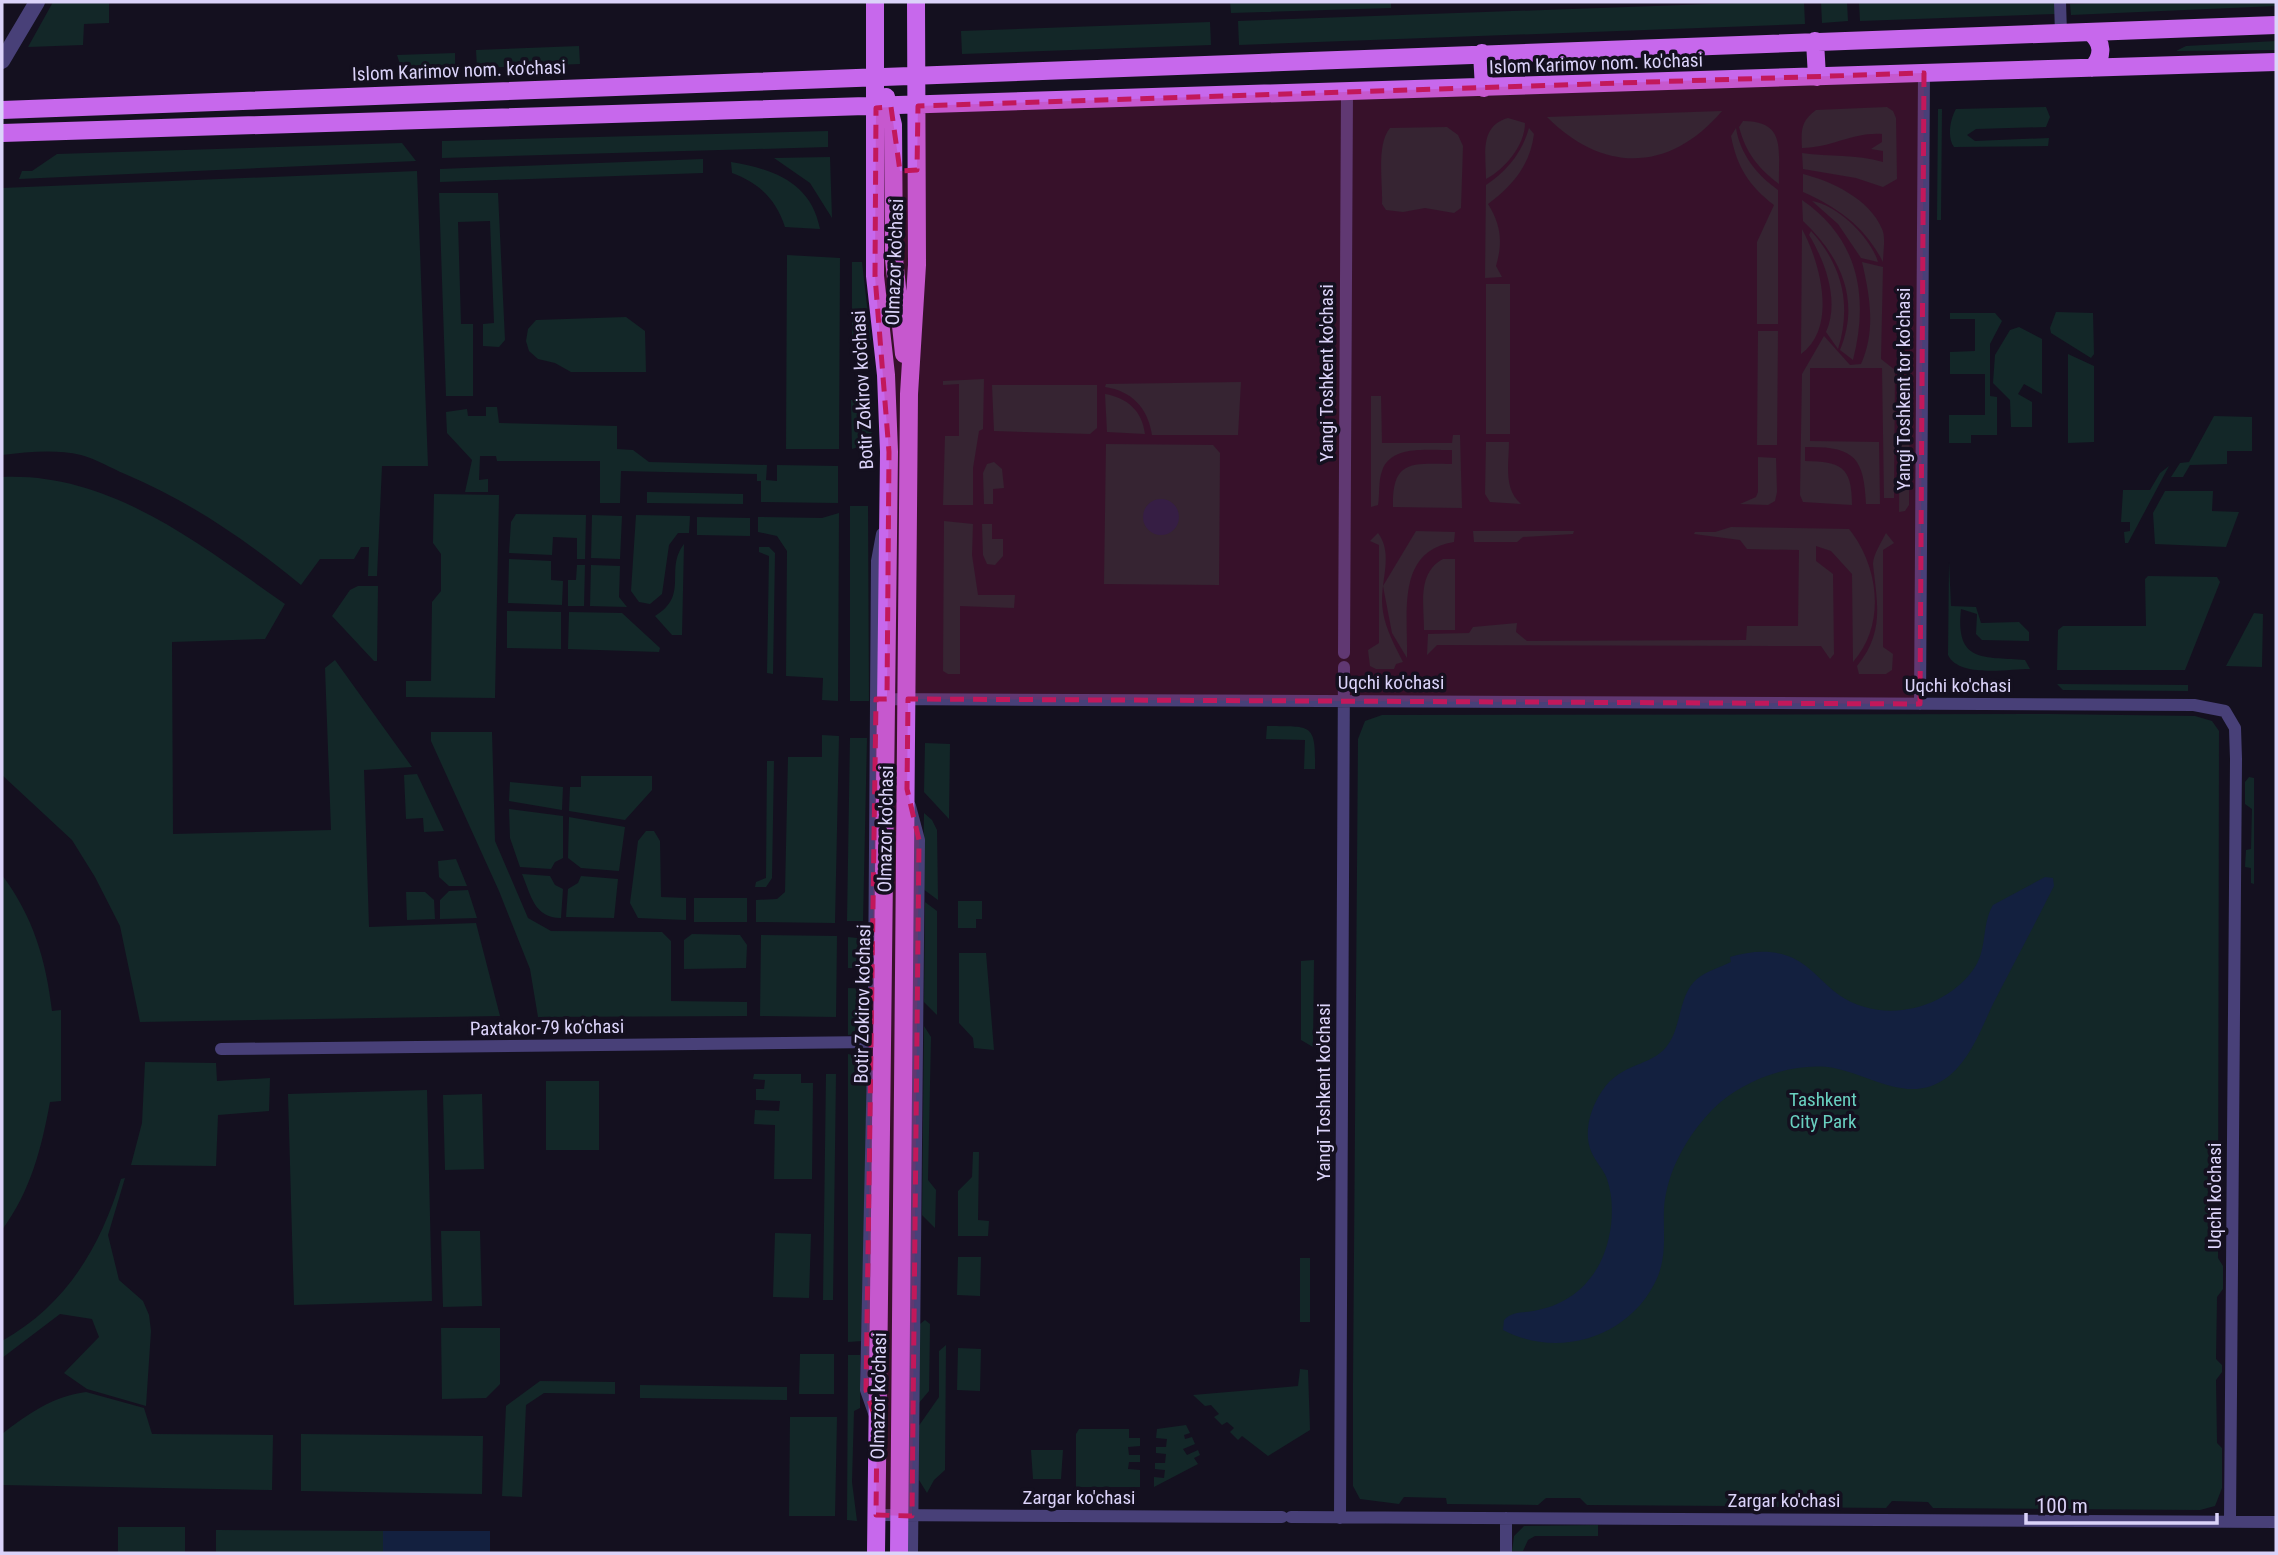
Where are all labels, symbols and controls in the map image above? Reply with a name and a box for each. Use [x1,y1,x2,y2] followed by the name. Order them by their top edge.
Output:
[1489,48,1703,79] street label: Islom Karimov nom. ko'chasi
[352,55,566,86] street label: Islom Karimov nom. ko'chasi
[881,198,908,326] street label: Olmazor ko'chasi
[1315,284,1338,462] street label: Yangi Toshkent ko'chasi
[1892,288,1915,490] street label: Yangi Toshkent tor ko'chasi
[847,310,878,470] street label: Botir Zokirov ko'chasi
[1338,671,1444,694] street label: Uqchi ko'chasi
[1905,674,2011,697] street label: Uqchi ko'chasi
[873,765,898,893] street label: Olmazor ko'chasi
[850,924,875,1084] street label: Botir Zokirov ko'chasi
[1312,1003,1335,1181] street label: Yangi Toshkent ko'chasi
[470,1015,624,1040] street label: Paxtakor-79 ko‘chasi
[1789,1088,1857,1133] park label: Tashkent City Park
[2203,1143,2226,1249] street label: Uqchi ko'chasi
[866,1332,891,1460] street label: Olmazor ko'chasi
[2026,1482,2217,1526] scale bar
[1023,1486,1135,1509] street label: Zargar ko'chasi
[1728,1489,1840,1512] street label: Zargar ko'chasi
[2036,1494,2088,1518] text: 100 m

